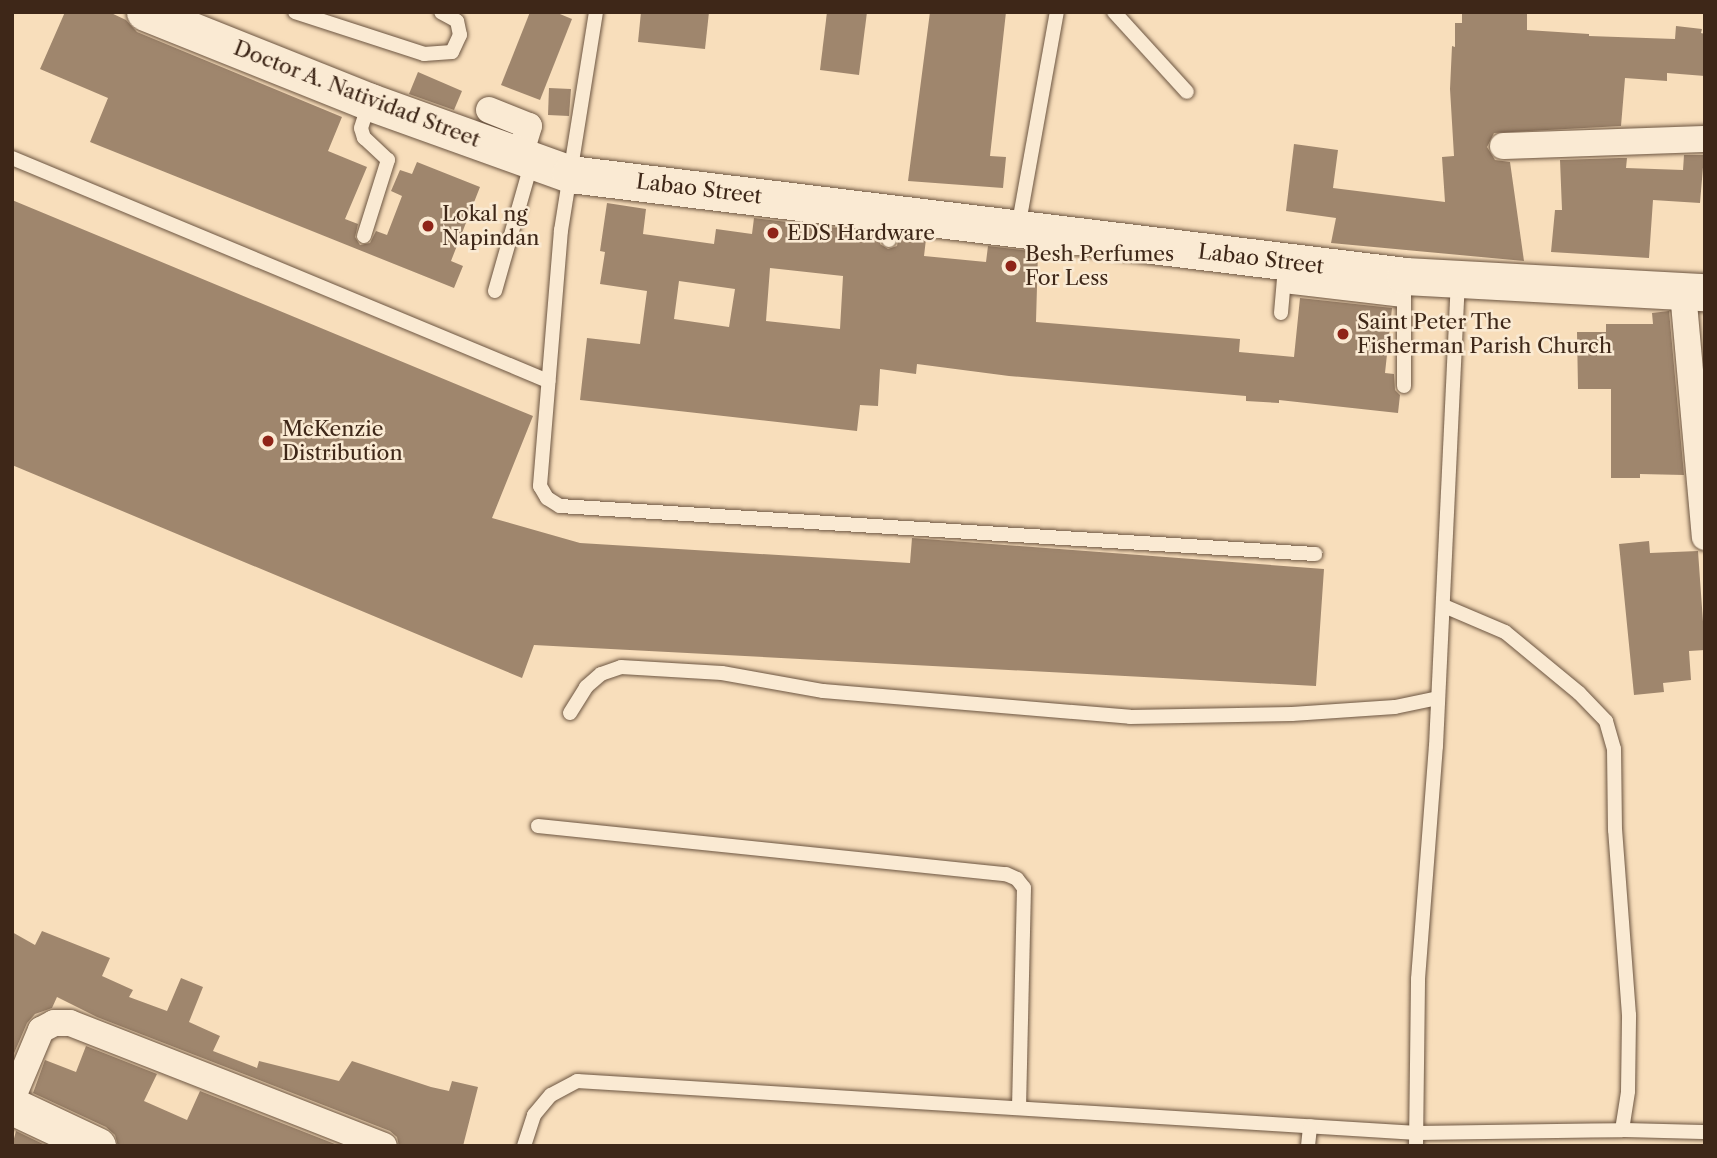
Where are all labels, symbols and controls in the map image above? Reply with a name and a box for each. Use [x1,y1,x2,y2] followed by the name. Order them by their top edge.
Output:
[230,35,484,153] street label: Doctor A. Natividad Street
[635,169,763,209] street label: Labao Street
[442,201,539,251] place label: Lokal ng Napindan
[420,218,436,234] marker: Lokal ng Napindan
[787,220,935,246] place label: EDS Hardware
[765,225,781,241] marker: EDS Hardware
[1197,239,1325,279] street label: Labao Street
[1025,241,1174,291] place label: Besh Perfumes For Less
[1003,258,1019,274] marker: Besh Perfumes For Less
[1357,309,1612,359] place label: Saint Peter The Fisherman Parish Church
[1335,326,1351,342] marker: Saint Peter The Fisherman Parish Church
[282,416,403,466] place label: McKenzie Distribution
[260,433,276,449] marker: McKenzie Distribution

